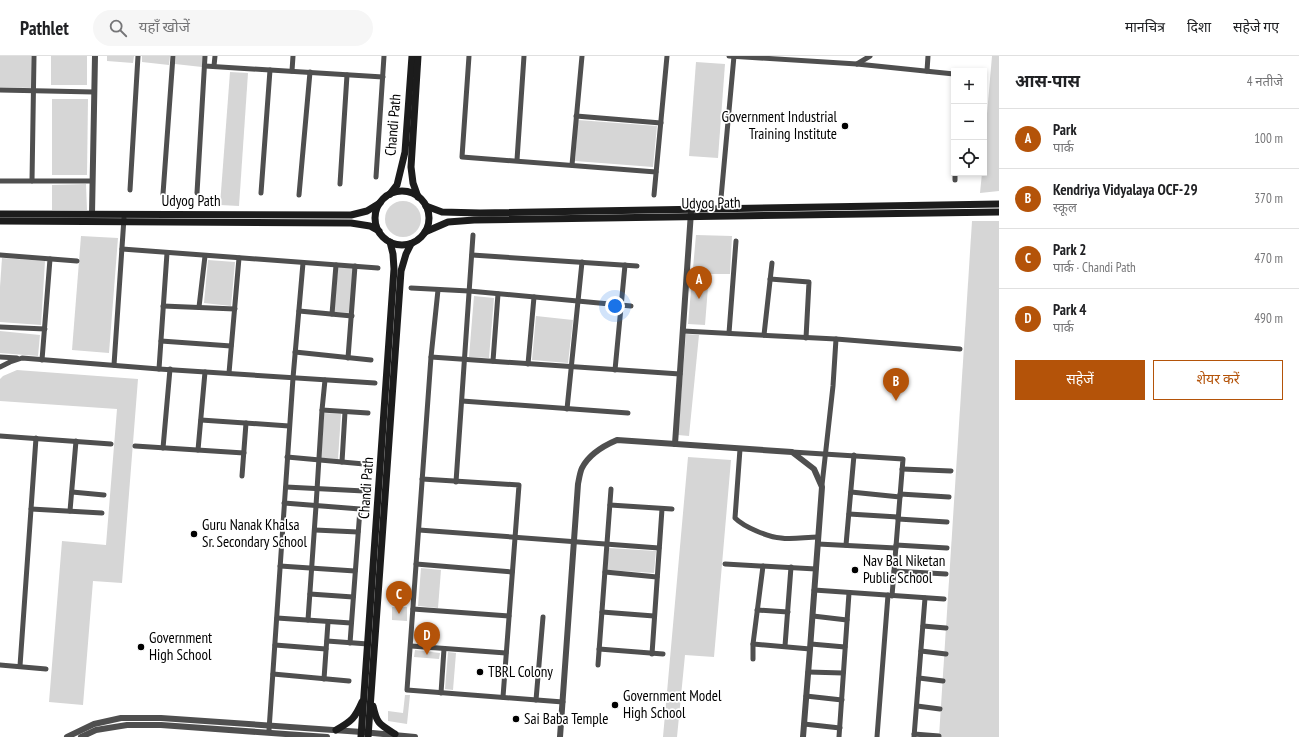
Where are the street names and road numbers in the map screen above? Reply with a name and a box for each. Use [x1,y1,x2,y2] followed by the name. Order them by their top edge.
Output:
[380,93,405,157] street label: Chandi Path
[161,191,221,210] street label: Udyog Path
[681,192,741,213] street label: Udyog Path
[354,456,377,520] street label: Chandi Path

